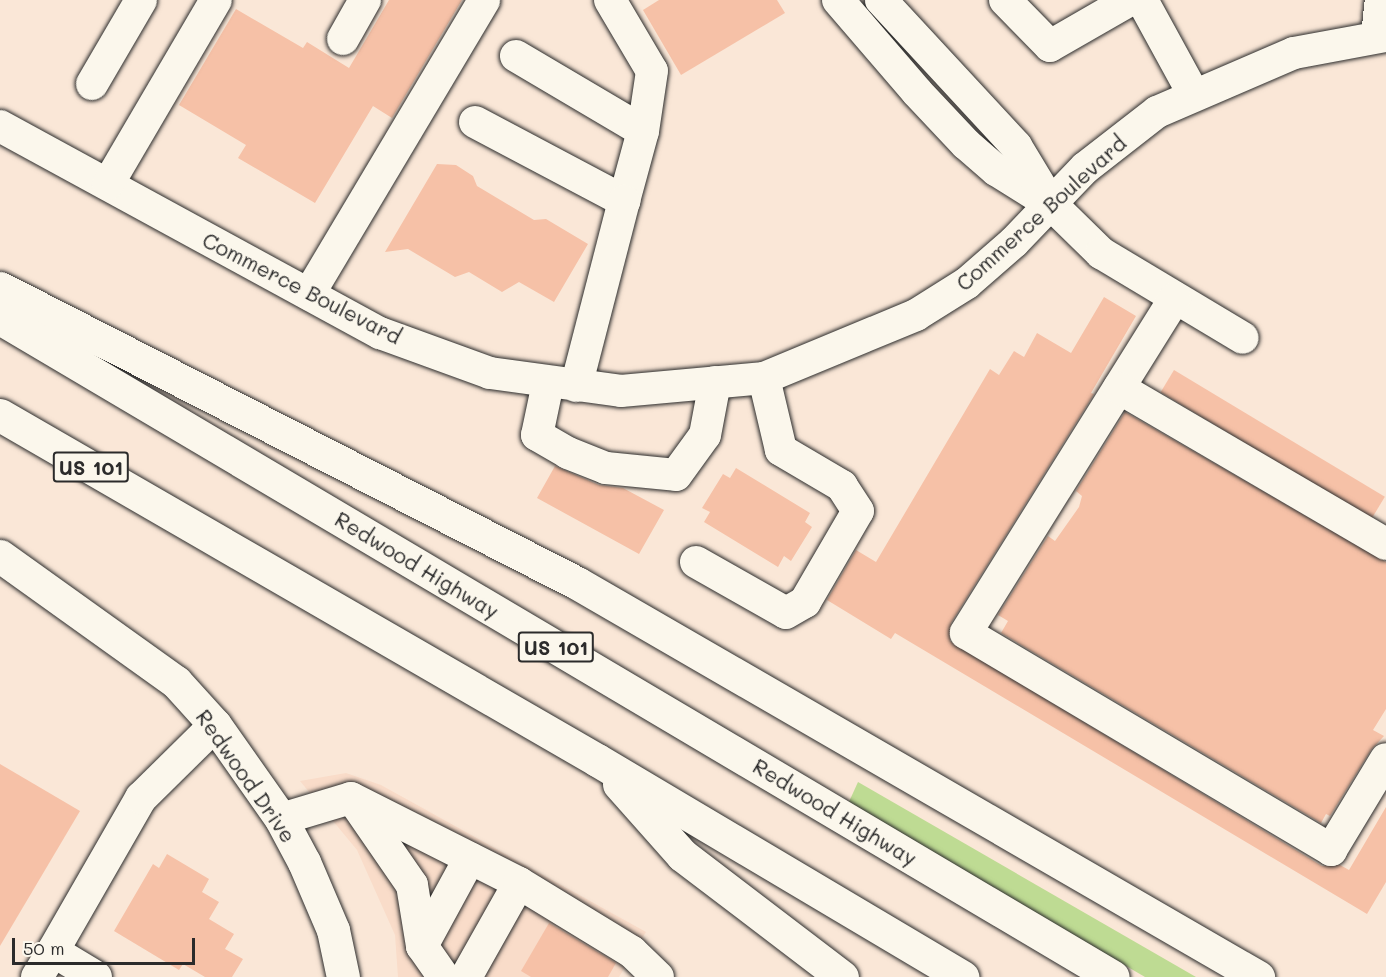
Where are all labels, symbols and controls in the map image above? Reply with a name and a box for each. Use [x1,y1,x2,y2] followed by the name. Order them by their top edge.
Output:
[951,130,1131,296] street label: Commerce Boulevard
[198,227,406,349] street label: Commerce Boulevard
[52,450,130,484] road number: US 101
[330,506,504,624] street label: Redwood Highway
[517,630,595,664] road number: US 101
[191,705,301,847] street label: Redwood Drive
[748,753,922,871] street label: Redwood Highway
[15,926,198,964] scale bar
[23,936,65,960] text: 50 m

